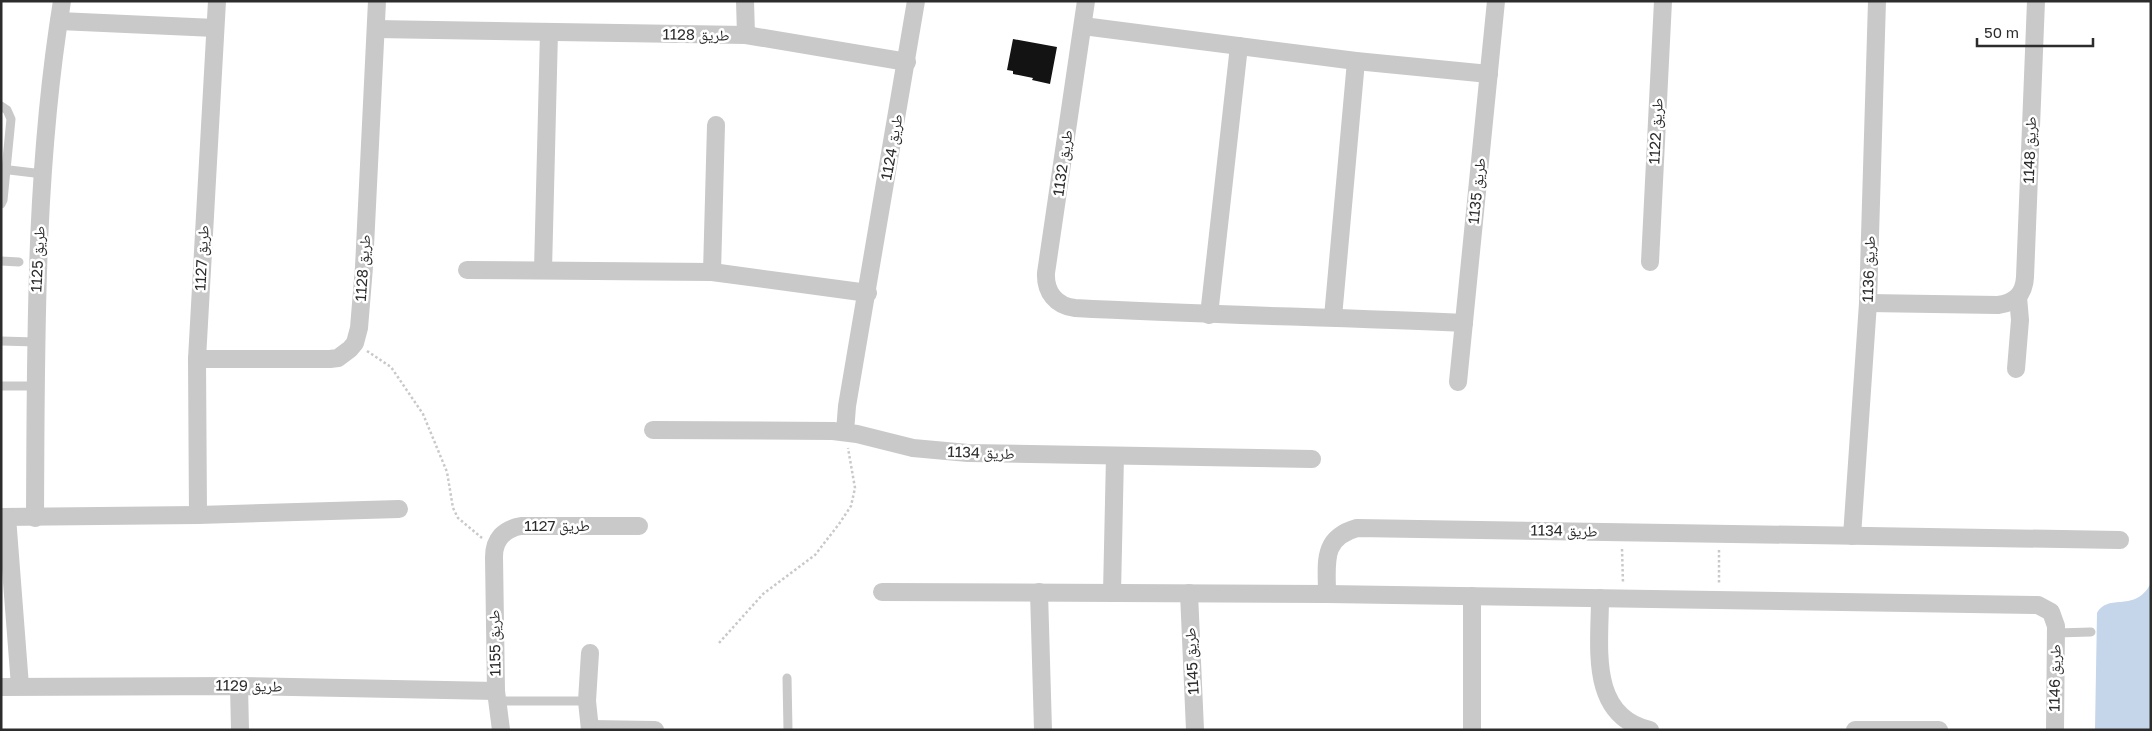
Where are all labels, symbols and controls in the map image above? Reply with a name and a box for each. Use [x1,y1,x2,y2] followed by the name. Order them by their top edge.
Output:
[1977,15,2093,47] scale bar
[1984,23,2019,41] text: 50 m
[662,24,730,46] street label: طريق 1128
[1644,97,1668,165] street label: طريق 1122
[876,112,908,182] street label: طريق 1124
[2019,116,2041,184] street label: طريق 1148
[1048,129,1078,197] street label: طريق 1132
[1464,157,1490,225] street label: طريق 1135
[26,225,50,293] street label: طريق 1125
[190,225,214,291] street label: طريق 1127
[351,234,375,302] street label: طريق 1128
[1858,235,1880,303] street label: طريق 1136
[947,442,1015,464] street label: طريق 1134
[524,516,590,536] street label: طريق 1127
[1530,520,1598,542] street label: طريق 1134
[484,610,506,676] street label: طريق 1155
[1180,627,1204,695] street label: طريق 1145
[2044,644,2066,712] street label: طريق 1146
[215,675,283,697] street label: طريق 1129

